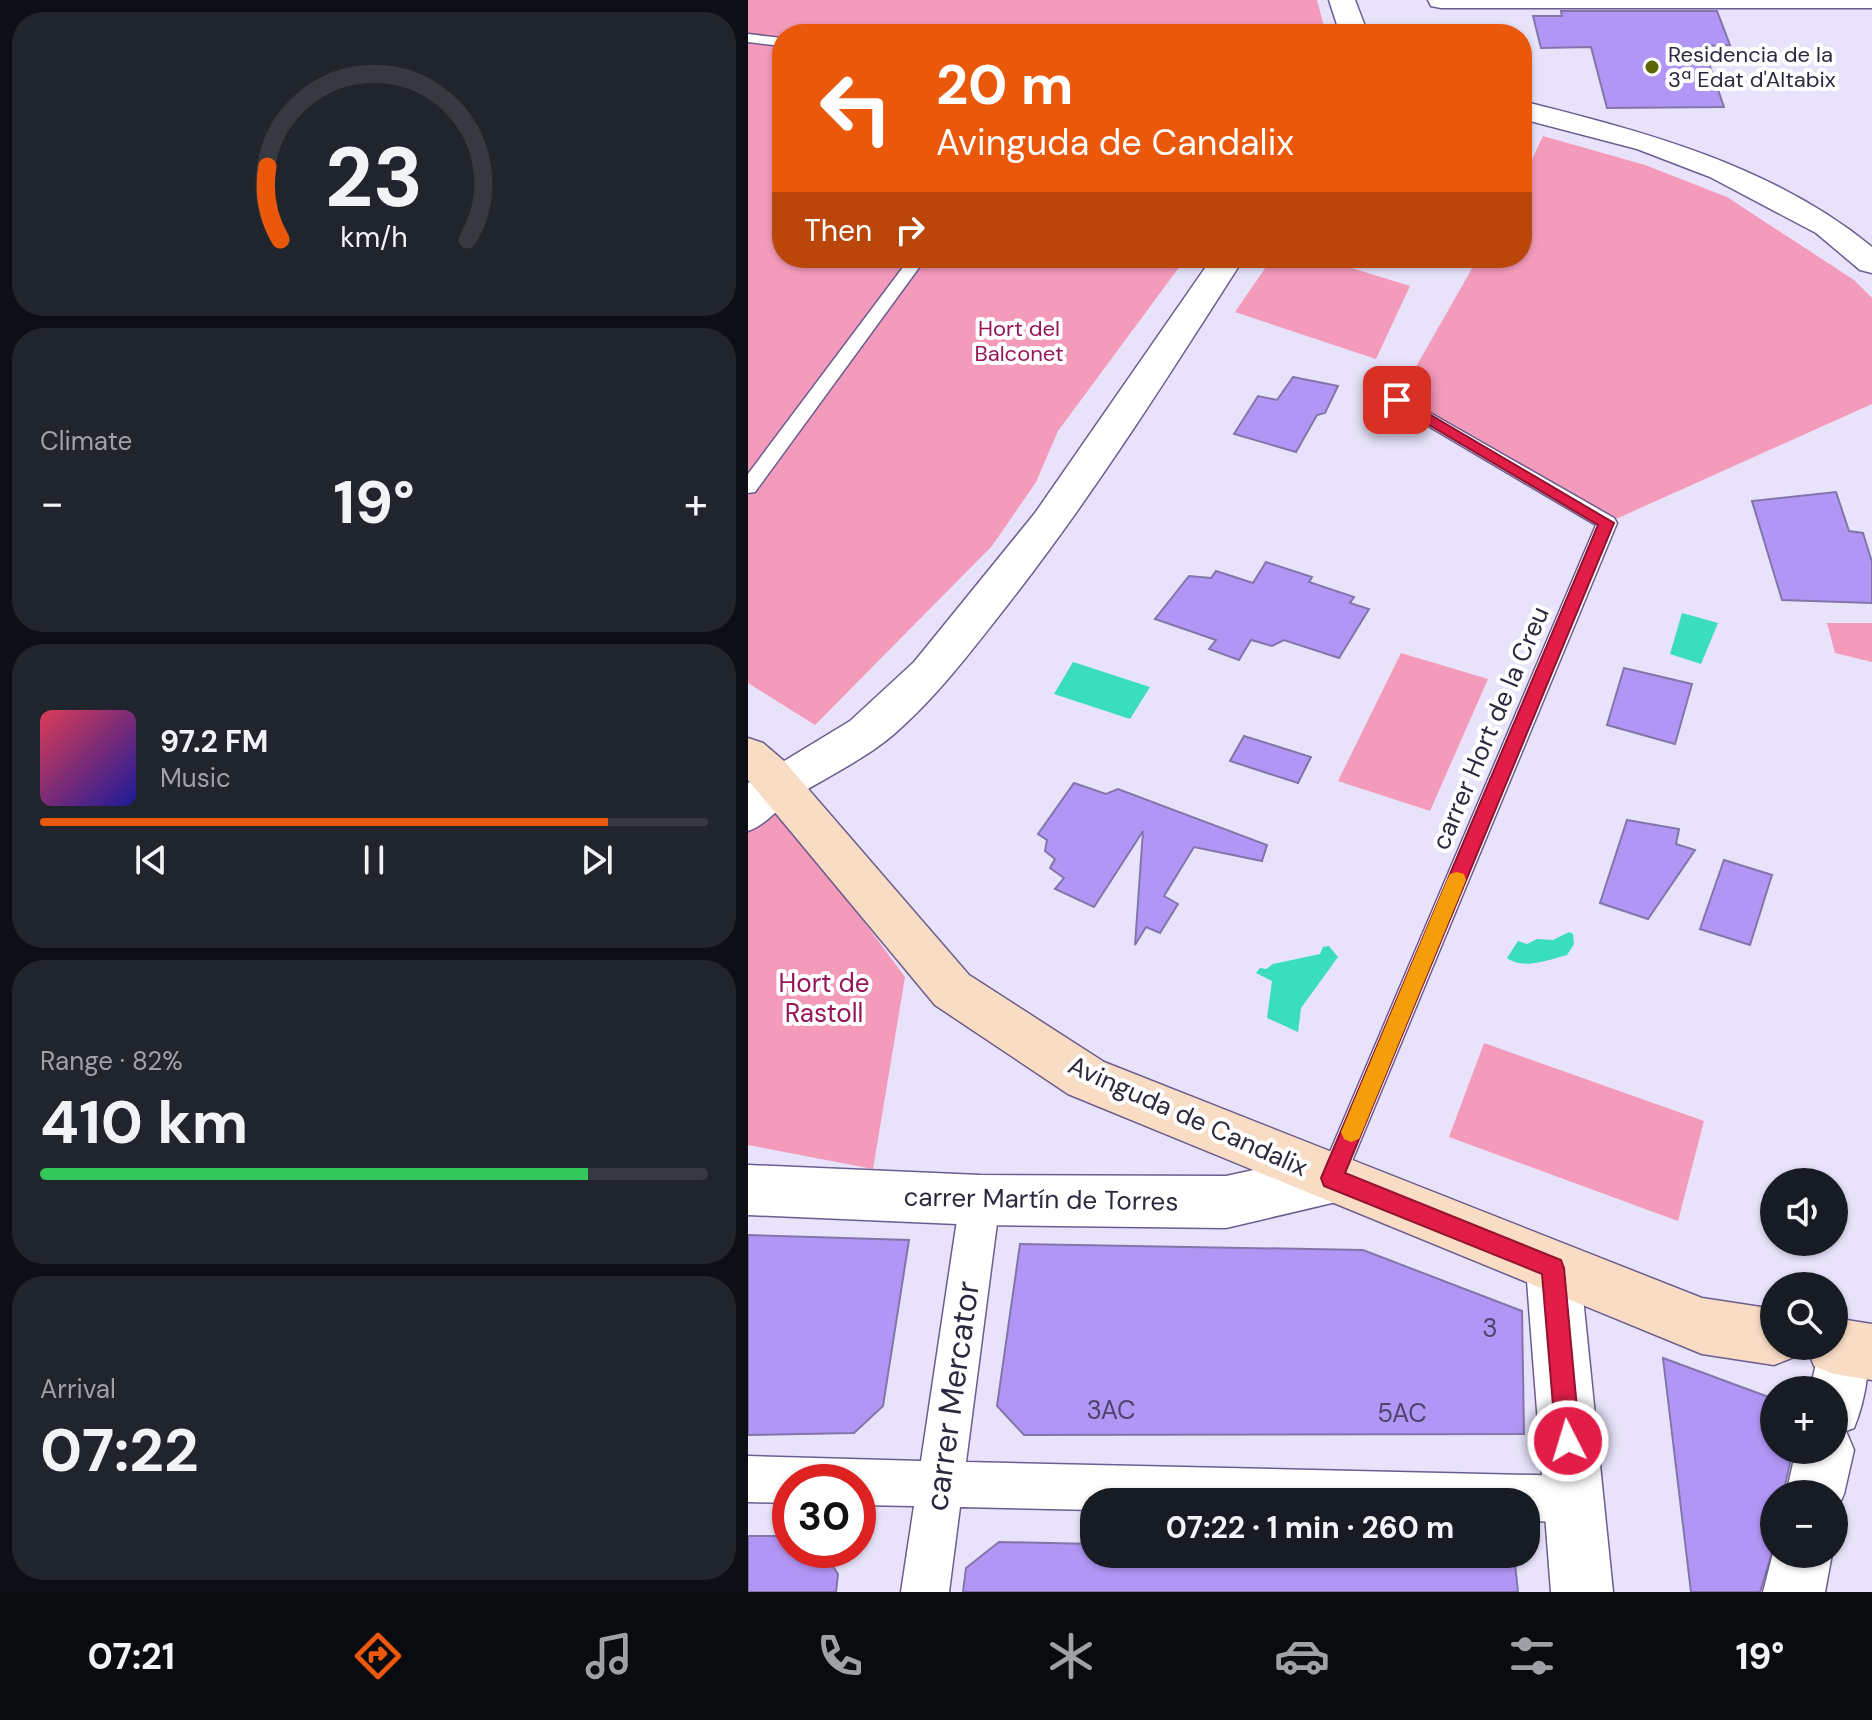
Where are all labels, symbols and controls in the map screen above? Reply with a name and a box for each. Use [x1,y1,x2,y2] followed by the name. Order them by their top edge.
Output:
[1668,40,1836,94] place label: Residencia de la 3ª Edat d'Altabix
[936,48,1073,121] text: 20 m
[804,56,908,160] icon: left
[1643,58,1661,76] marker: Residencia de la 3ª Edat d'Altabix
[936,119,1294,166] text: Avinguda de Candalix
[325,123,423,232] text: 23
[888,208,932,252] icon: right
[804,211,872,250] text: Then
[340,219,408,256] text: km/h
[974,314,1064,368] park label: Hort del Balconet
[1363,366,1431,434] pin
[1375,378,1419,422] icon: arrive
[40,424,132,458] text: Climate
[333,463,415,542] text: 19°
[40,474,64,532] text: −
[684,474,708,532] text: +
[1423,601,1557,855] street label: carrer Hort de la Creu
[160,722,268,761] text: 97.2 FM
[160,761,231,795] text: Music
[129,838,173,882] icon: previous
[352,838,396,882] icon: pause
[575,838,619,882] icon: next
[779,966,869,1030] park label: Hort de Rastoll
[40,1044,183,1078] text: Range · 82%
[1063,1048,1313,1184] street label: Avinguda de Candalix
[40,1083,248,1162] text: 410 km
[1760,1168,1848,1568] map controls
[1760,1168,1848,1256] button: sound
[903,1180,1179,1218] street label: carrer Martín de Torres
[1760,1272,1848,1360] button: search
[915,1278,989,1514] street label: carrer Mercator
[1482,1311,1498,1345] house number: 3
[40,1372,116,1406] text: Arrival
[1760,1376,1848,1464] button: +
[1086,1393,1136,1427] house number: 3AC
[1377,1396,1427,1430] house number: 5AC
[1526,1399,1610,1483] position arrow
[40,1411,199,1490] text: 07:22
[772,1464,876,1568] speed limit sign: 30
[1760,1480,1848,1568] button: −
[1166,1508,1454,1547] text: 07:22 · 1 min · 260 m
[350,1628,406,1684] icon: directions
[581,1628,637,1684] icon: music
[812,1628,868,1684] icon: phone
[1043,1628,1099,1684] icon: climate
[1274,1628,1330,1684] icon: car
[1504,1628,1560,1684] icon: filters
[87,1633,175,1680] text: 07:21
[1735,1633,1784,1680] text: 19°

